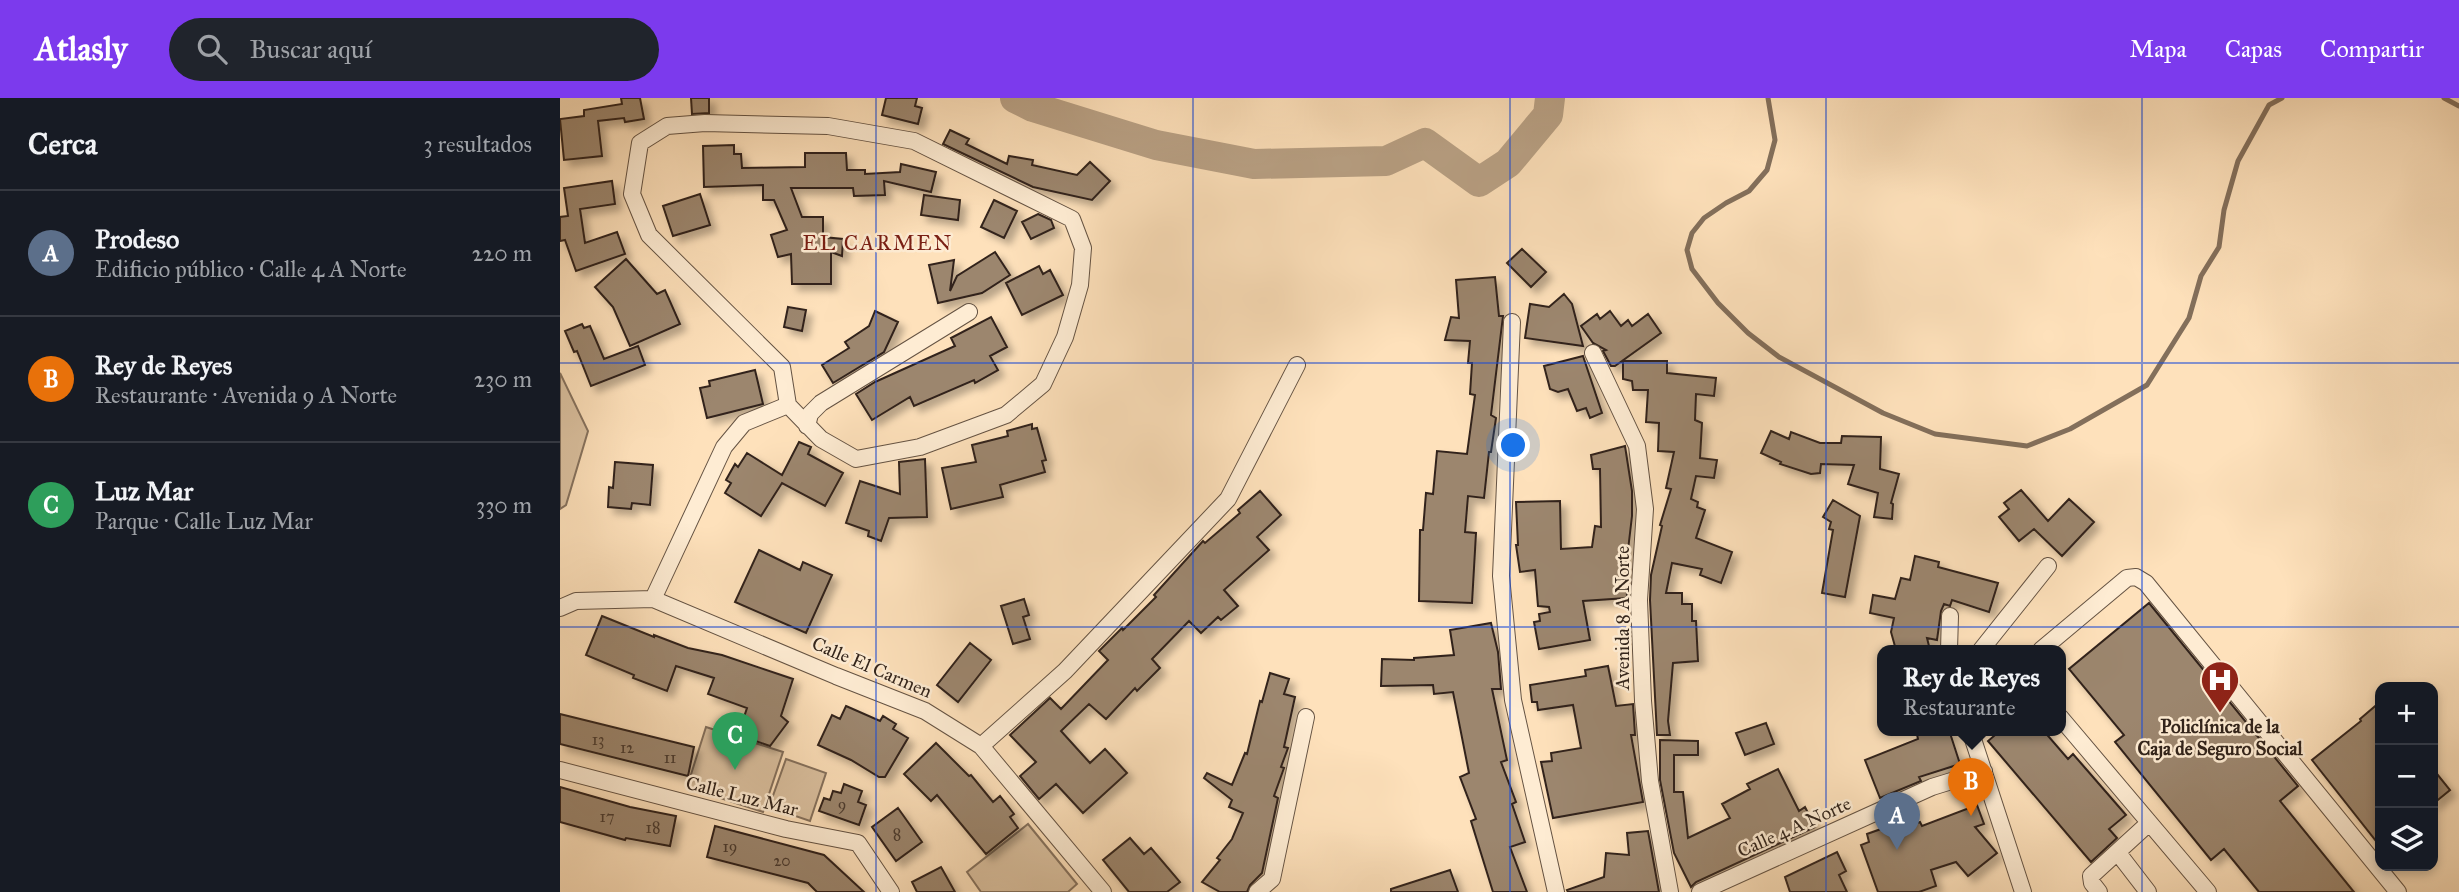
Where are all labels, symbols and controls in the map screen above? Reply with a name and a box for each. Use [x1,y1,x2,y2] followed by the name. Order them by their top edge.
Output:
[169,18,659,81] search box
[35,29,127,69] text: Atlasly
[193,30,231,68] icon: search
[249,33,372,65] text: Buscar aquí
[2130,34,2187,64] text: Mapa
[2225,34,2282,64] text: Capas
[2320,34,2424,64] text: Compartir
[28,126,97,162] text: Cerca
[423,130,532,158] text: 3 resultados
[95,223,179,255] text: Prodeso
[803,230,953,256] district label: EL CARMEN
[43,239,59,267] text: A
[472,239,532,267] text: 220 m
[95,255,407,283] text: Edificio público · Calle 4 A Norte
[95,349,232,381] text: Rey de Reyes
[43,365,59,393] text: B
[474,365,532,393] text: 230 m
[95,381,397,409] text: Restaurante · Avenida 9 A Norte
[1496,428,1530,462] your location
[95,475,193,507] text: Luz Mar
[43,491,59,519] text: C
[476,491,532,519] text: 330 m
[95,507,313,535] text: Parque · Calle Luz Mar
[1611,546,1634,691] street label: Avenida 8 A Norte
[808,631,936,703] street label: Calle El Carmen
[1877,645,2066,736] popup
[2199,659,2241,714] hospital icon: Policlínica de la Caja de Seguro Social
[1903,661,2040,693] text: Rey de Reyes
[2375,682,2438,871] map controls
[2375,682,2438,745] button: +
[1903,693,2015,721] text: Restaurante
[712,712,758,770] pin: C
[2137,715,2303,761] place label: Policlínica de la Caja de Seguro Social
[592,730,604,749] house number: 13
[620,738,634,757] house number: 12
[2375,745,2438,808] button: −
[664,748,676,767] house number: 11
[1948,758,1994,816] pin: B
[683,771,801,821] street label: Calle Luz Mar
[1734,792,1854,862] street label: Calle 4 A Norte
[1874,792,1920,850] pin: A
[838,795,846,814] house number: 9
[600,807,614,826] house number: 17
[2375,808,2438,871] button: layers
[646,818,660,837] house number: 18
[893,825,901,844] house number: 8
[723,837,737,856] house number: 19
[773,851,791,870] house number: 20

